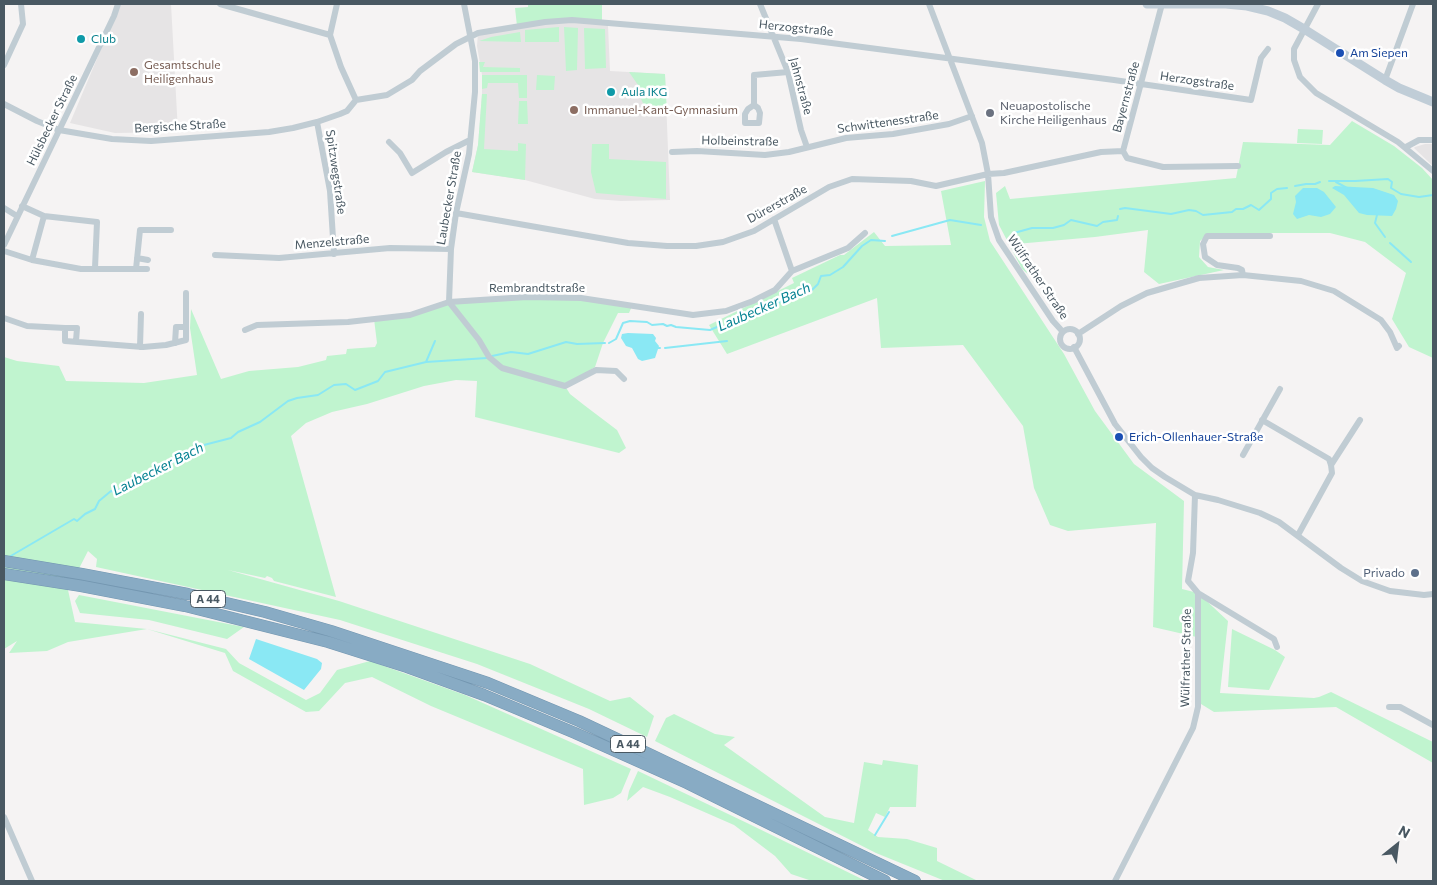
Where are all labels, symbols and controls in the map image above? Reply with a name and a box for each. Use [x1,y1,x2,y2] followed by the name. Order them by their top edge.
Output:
[758,17,834,39] street label: Herzogstraße
[91,32,116,46] place label: Club
[75,33,87,45] marker: Club
[1350,46,1408,60] place label: Am Siepen
[1334,47,1346,59] marker: Am Siepen
[786,56,816,116] street label: Jahnstraße
[144,58,221,86] place label: Gesamtschule Heiligenhaus
[1110,60,1142,134] street label: Bayernstraße
[128,66,140,78] marker: Gesamtschule Heiligenhaus
[1159,69,1235,93] street label: Herzogstraße
[24,72,80,168] street label: Hülsbecker Straße
[621,85,667,99] place label: Aula IKG
[605,86,617,98] marker: Aula IKG
[1000,99,1107,127] place label: Neuapostolische Kirche Heiligenhaus
[584,103,738,117] place label: Immanuel-Kant-Gymnasium
[568,104,580,116] marker: Immanuel-Kant-Gymnasium
[984,107,996,119] marker: Neuapostolische Kirche Heiligenhaus
[836,108,940,136] street label: Schwittenesstraße
[134,116,226,136] street label: Bergische Straße
[323,129,349,215] street label: Spitzwegstraße
[701,133,779,149] street label: Holbeinstraße
[434,150,464,246] street label: Laubecker Straße
[745,182,809,226] street label: Dürerstraße
[294,232,370,252] street label: Menzelstraße
[1004,232,1072,322] street label: Wülfrather Straße
[715,279,813,335] water label: Laubecker Bach
[489,281,585,295] street label: Rembrandtstraße
[1129,430,1263,444] place label: Erich-Ollenhauer-Straße
[1113,431,1125,443] marker: Erich-Ollenhauer-Straße
[110,439,206,499] water label: Laubecker Bach
[1363,566,1405,580] place label: Privado
[1409,567,1421,579] marker: Privado
[190,590,226,608] road number: A 44
[1178,609,1194,707] street label: Wülfrather Straße
[610,736,646,752] road number: A 44
[1372,820,1422,870] north arrow
[1396,821,1413,841] text: N

